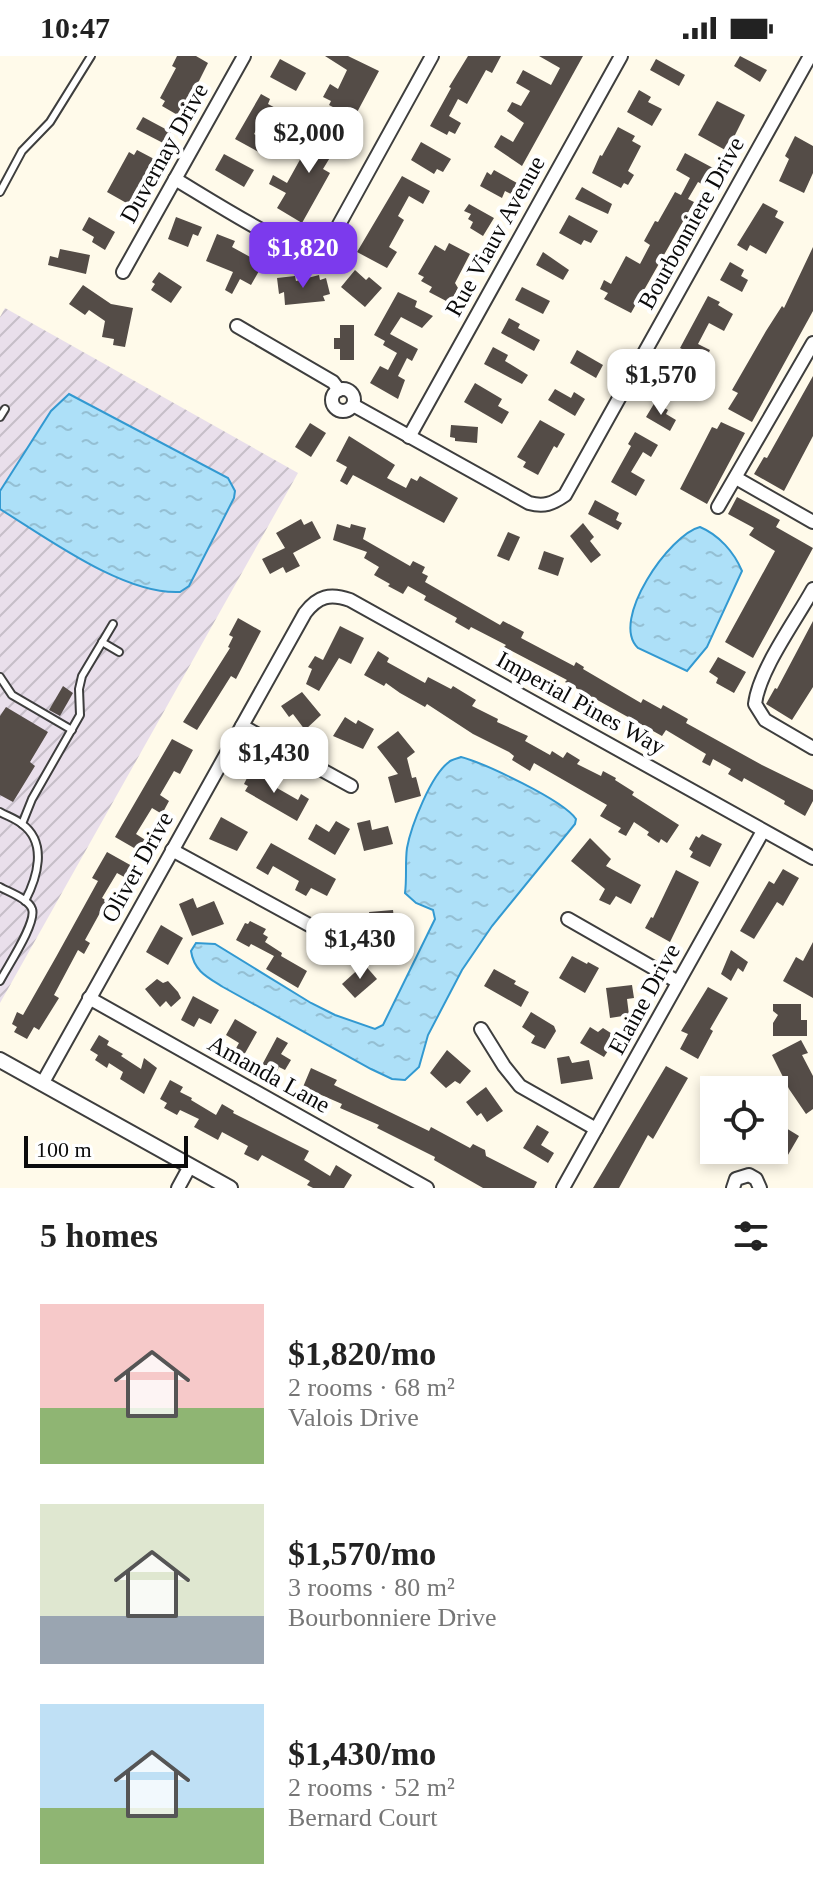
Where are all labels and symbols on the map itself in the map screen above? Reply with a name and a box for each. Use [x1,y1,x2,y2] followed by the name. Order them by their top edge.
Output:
[115,79,213,227] street label: Duvernay Drive
[244,107,374,175] pin: $2,000
[633,132,749,314] street label: Bourbonniere Drive
[440,151,550,321] street label: Rue Viauv Avenue
[238,222,368,290] pin: $1,820
[596,349,726,417] pin: $1,570
[492,646,670,760] street label: Imperial Pines Way
[209,727,339,795] pin: $1,430
[96,807,178,927] street label: Oliver Drive
[295,913,425,981] pin: $1,430
[603,939,685,1059] street label: Elaine Drive
[204,1030,334,1118] street label: Amanda Lane
[24,1132,188,1168] scale bar

